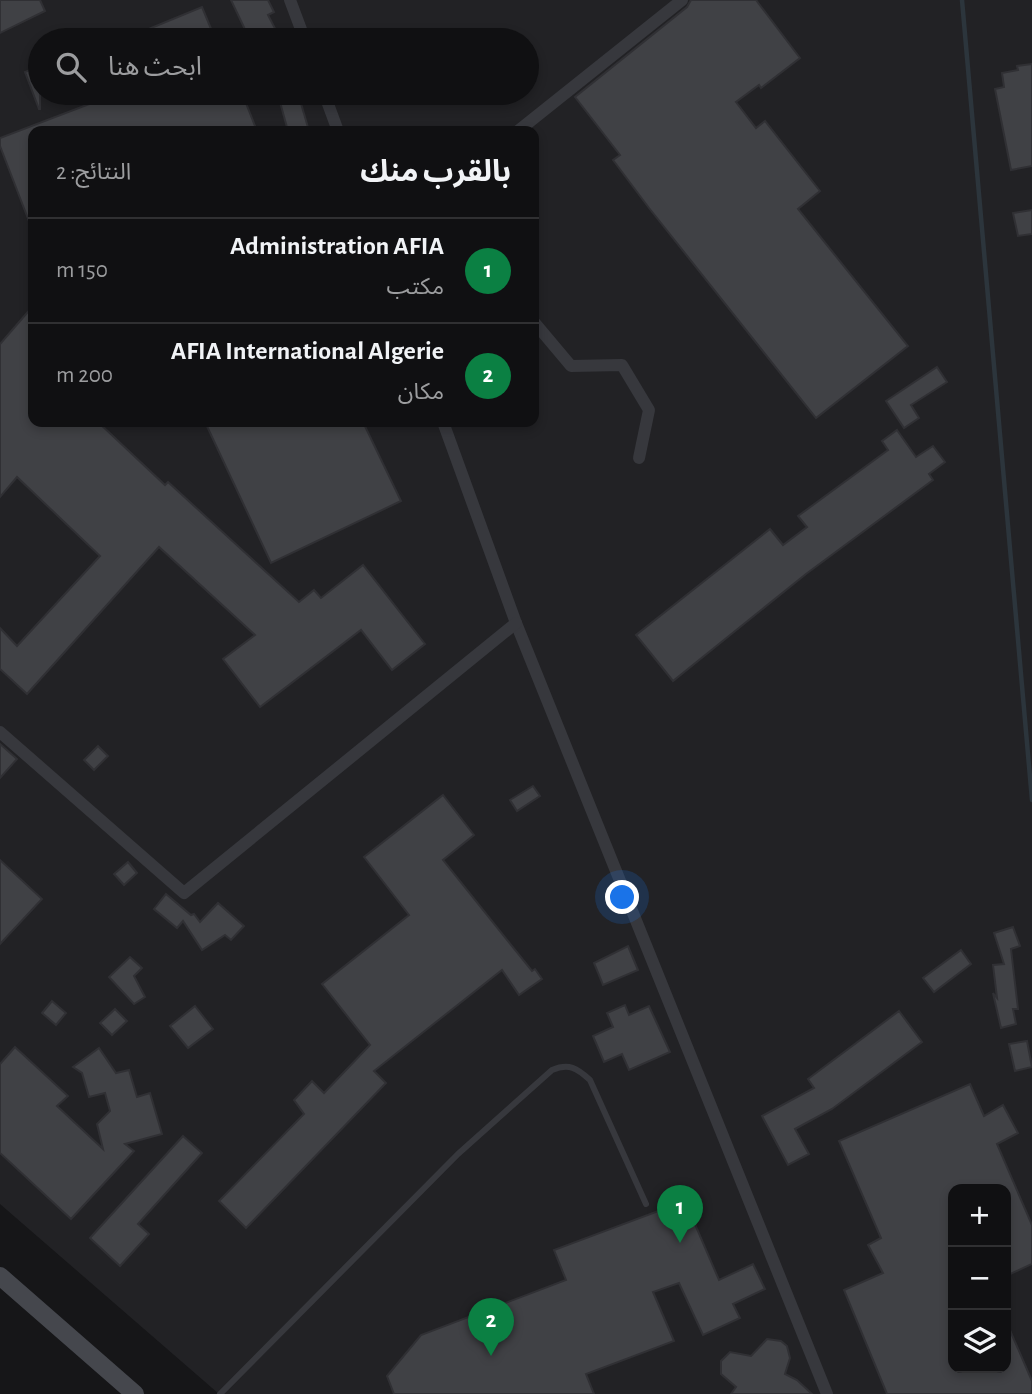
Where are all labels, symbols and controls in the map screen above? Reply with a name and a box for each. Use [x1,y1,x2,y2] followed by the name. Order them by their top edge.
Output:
[28,28,539,105] search box
[52,48,90,86] icon: search
[108,54,202,80] text: ابحث هنا
[360,157,511,187] text: بالقرب منك
[56,161,131,184] text: النتائج: 2
[230,233,444,259] text: Administration AFIA
[56,259,108,282] text: 150 m
[484,259,492,282] text: 1
[387,276,444,299] text: مكتب
[171,338,444,364] text: AFIA International Algerie
[56,364,113,387] text: 200 m
[483,364,493,387] text: 2
[398,381,444,404] text: مكان
[605,880,639,914] your location
[948,1184,1011,1373] map controls
[948,1184,1011,1247] button: +
[657,1185,703,1243] pin: 1
[948,1247,1011,1310] button: −
[468,1298,514,1356] pin: 2
[948,1310,1011,1373] button: layers

